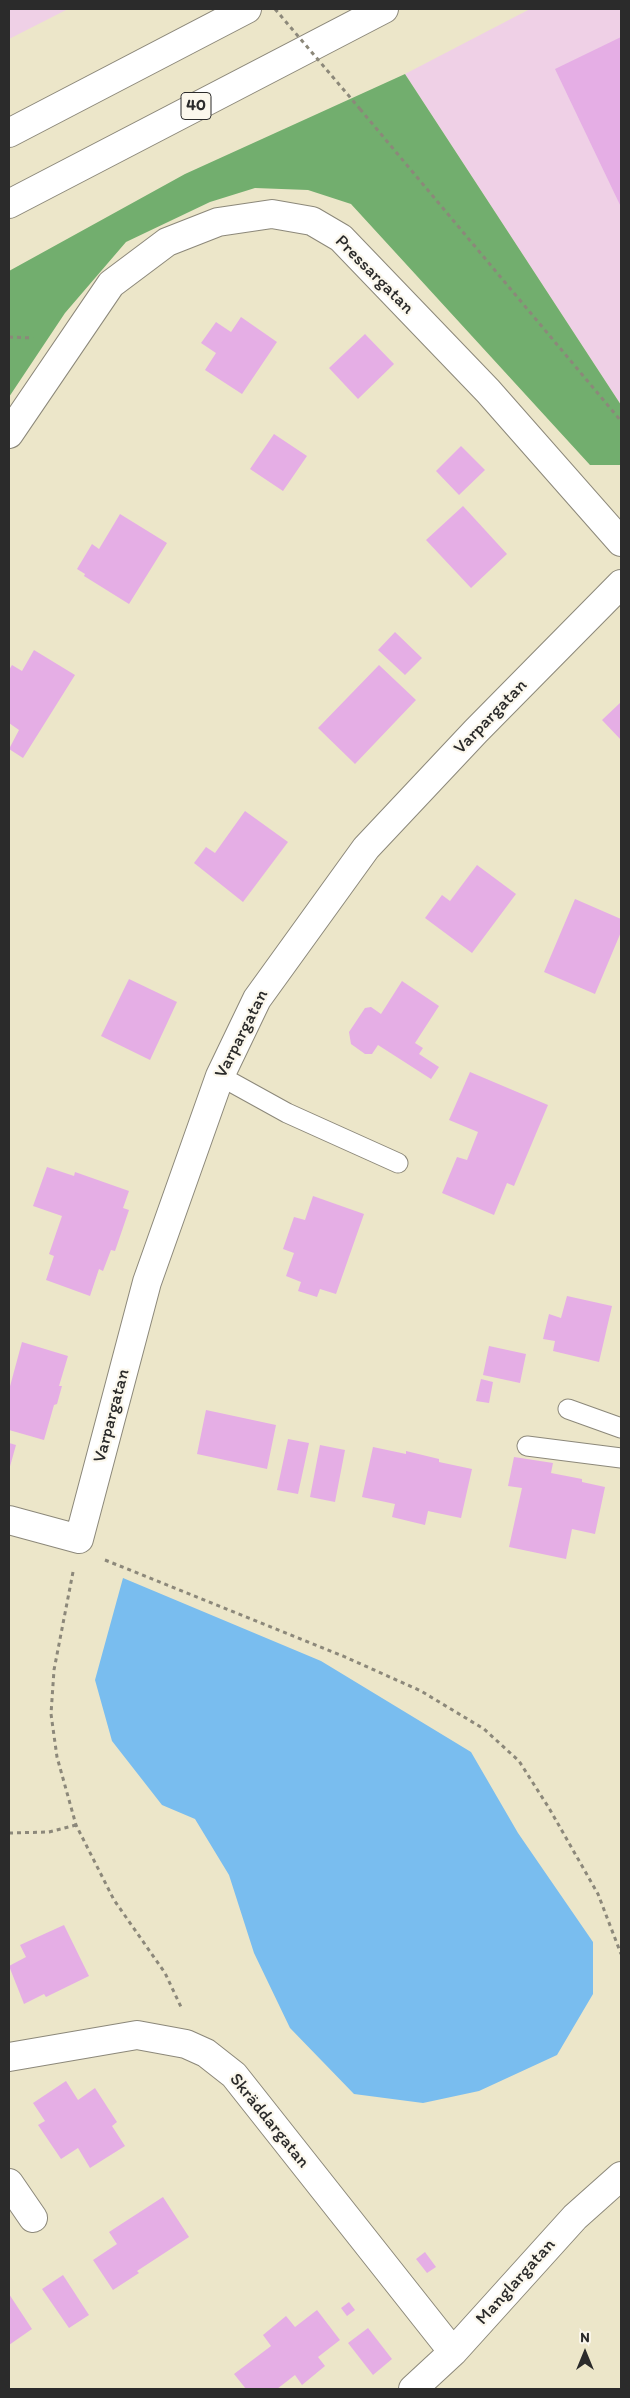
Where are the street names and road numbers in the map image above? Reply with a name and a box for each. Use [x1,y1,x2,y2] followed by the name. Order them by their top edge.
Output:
[181,92,211,120] road number: 40
[330,231,418,319] street label: Pressargatan
[450,675,532,759] street label: Varpargatan
[211,986,273,1082] street label: Varpargatan
[89,1367,135,1465] street label: Varpargatan
[224,2069,314,2173] street label: Skräddargatan
[472,2234,560,2330] street label: Manglargatan

